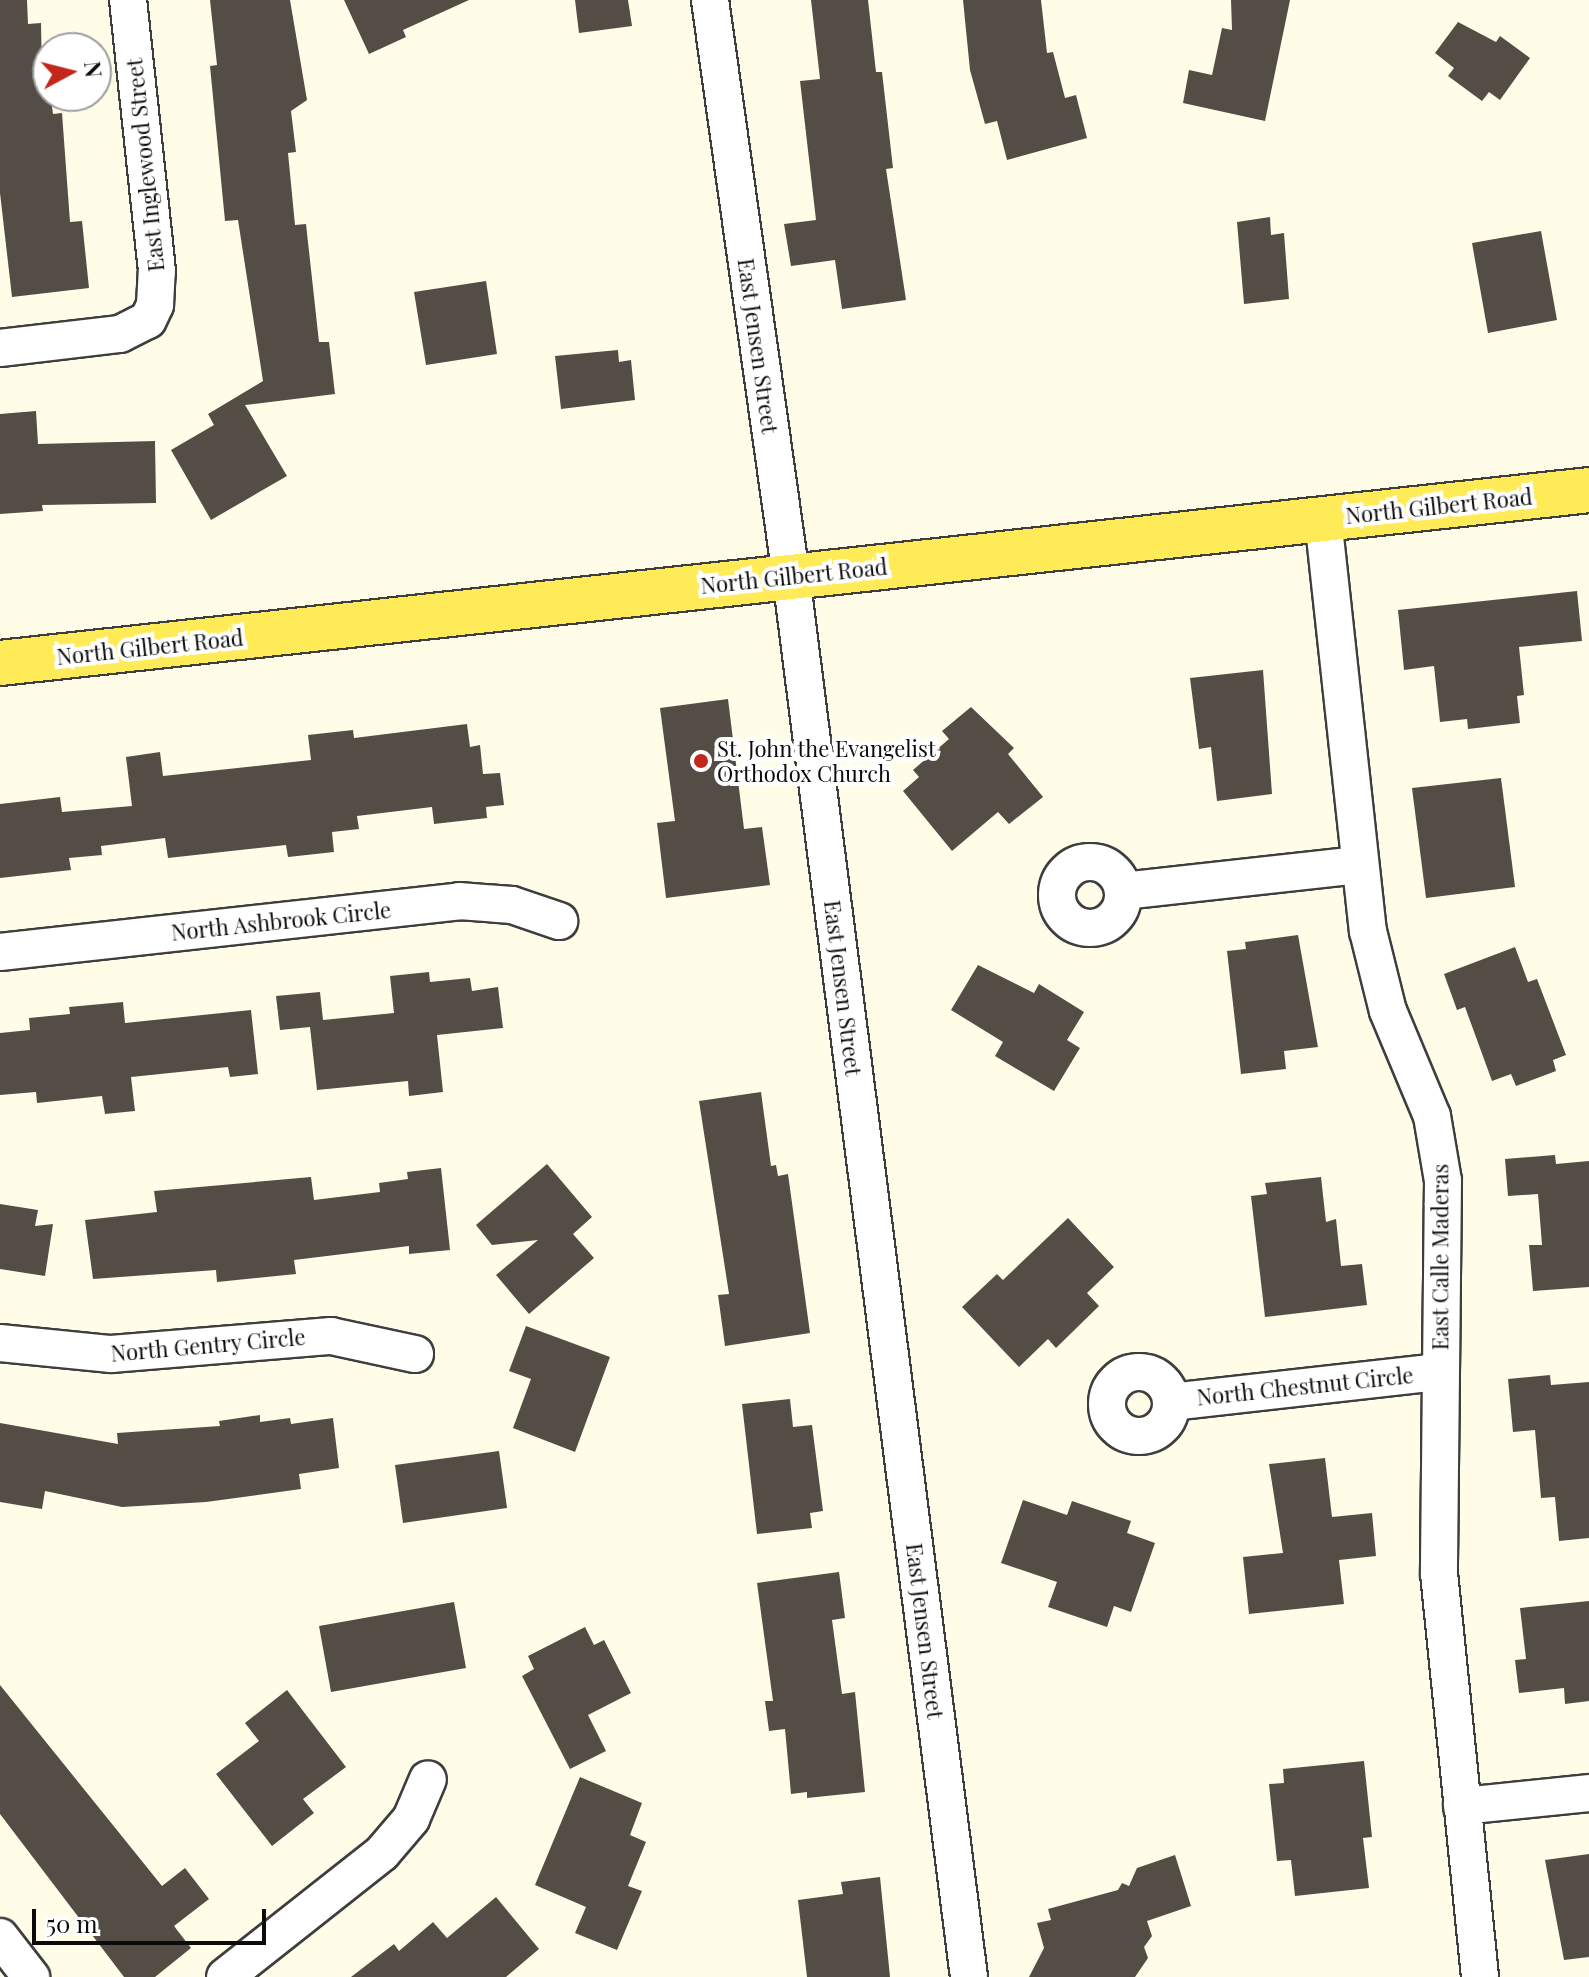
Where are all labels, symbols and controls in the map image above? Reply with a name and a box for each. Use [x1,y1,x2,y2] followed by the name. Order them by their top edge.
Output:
[32,32,112,112] north arrow
[121,57,169,273] street label: East Inglewood Street
[78,60,110,79] text: N
[733,256,783,436] street label: East Jensen Street
[1344,483,1534,529] street label: North Gilbert Road
[699,553,889,599] street label: North Gilbert Road
[55,624,245,670] street label: North Gilbert Road
[717,735,936,786] place label: St. John the Evangelist Orthodox Church
[692,752,710,770] marker: St. John the Evangelist Orthodox Church
[169,896,393,946] street label: North Ashbrook Circle
[819,898,867,1078] street label: East Jensen Street
[1427,1163,1453,1351] street label: East Calle Maderas
[109,1323,307,1367] street label: North Gentry Circle
[1195,1361,1415,1411] street label: North Chestnut Circle
[901,1541,949,1721] street label: East Jensen Street
[36,1893,270,1943] scale bar
[46,1907,98,1939] text: 50 m

